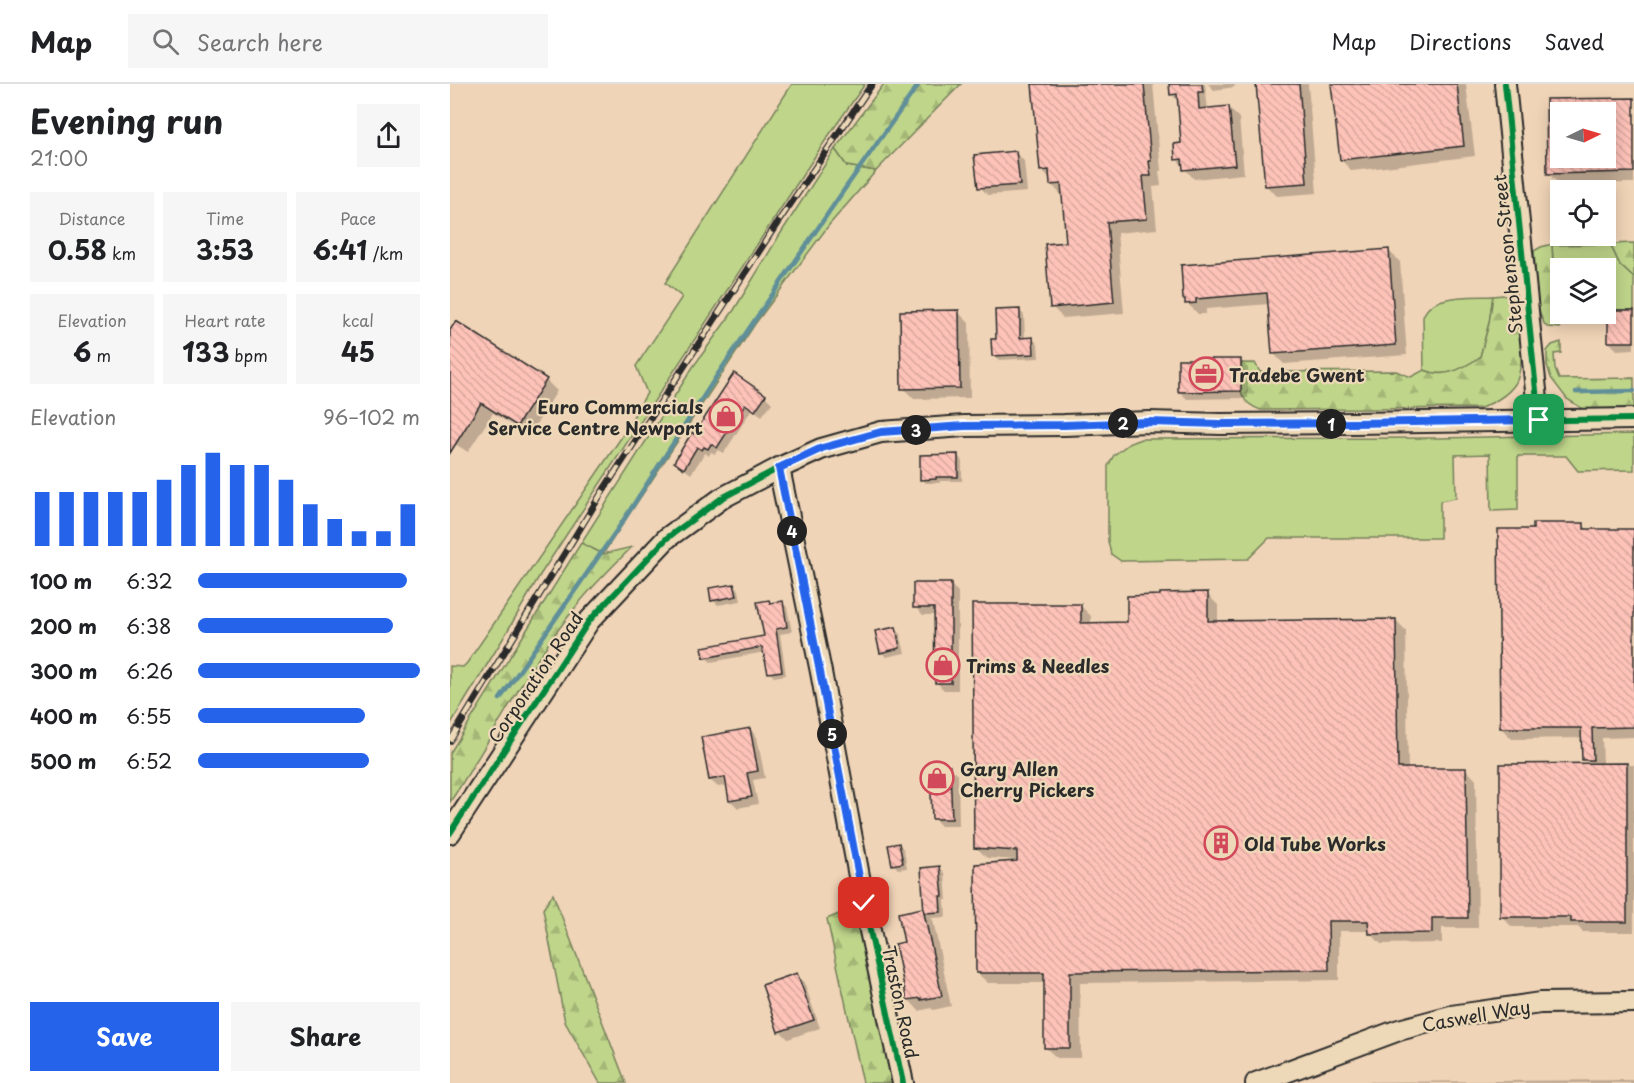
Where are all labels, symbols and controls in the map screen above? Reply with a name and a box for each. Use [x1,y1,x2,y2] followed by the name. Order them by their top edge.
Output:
[128,14,548,68] search box
[30,20,92,63] text: Map
[149,25,182,58] icon: search
[197,25,323,58] text: Search here
[1331,25,1376,57] text: Map
[1409,25,1511,57] text: Directions
[1544,25,1604,57] text: Saved
[30,95,223,145] text: Evening run
[1550,102,1616,168] north arrow
[1550,102,1616,324] map controls
[357,104,420,167] button: share
[30,143,88,173] text: 21:00
[1485,173,1529,335] street label: Stephenson Street
[1550,180,1616,246] button: locate
[58,206,126,230] text: Distance
[206,206,244,230] text: Time
[340,206,376,230] text: Pace
[48,230,107,269] text: 0.58
[196,230,254,269] text: 3:53
[313,230,367,269] text: 6:41
[107,241,136,265] text: km
[367,241,403,265] text: /km
[1550,258,1616,324] button: layers
[57,308,127,332] text: Elevation
[185,308,265,332] text: Heart rate
[342,308,374,332] text: kcal
[73,332,91,371] text: 6
[182,332,229,371] text: 133
[341,332,375,371] text: 45
[91,343,111,367] text: m
[229,343,268,367] text: bpm
[1188,356,1224,392] office icon: Tradebe Gwent
[1229,361,1365,388] place label: Tradebe Gwent
[488,393,703,441] place label: Euro Commercials Service Centre Newport
[1513,394,1564,445] pin
[708,398,744,434] shop icon: Euro Commercials Service Centre Newport
[30,402,116,432] text: Elevation
[323,402,420,432] text: 96–102 m
[1522,403,1555,436] icon: arrive
[1108,408,1138,438] pin: 2
[1316,409,1346,439] pin: 1
[1117,411,1129,435] text: 2
[1327,412,1335,436] text: 1
[901,415,931,445] pin: 3
[911,418,921,442] text: 3
[777,516,807,546] pin: 4
[787,519,797,543] text: 4
[30,566,92,596] text: 100 m
[126,566,173,596] text: 6:32
[481,606,589,748] street label: Corporation Road
[30,611,97,641] text: 200 m
[126,611,171,641] text: 6:38
[925,647,961,683] shop icon: Trims & Needles
[966,652,1110,679] place label: Trims & Needles
[30,656,98,686] text: 300 m
[126,656,173,686] text: 6:26
[30,701,98,731] text: 400 m
[126,701,171,731] text: 6:55
[817,719,847,749] pin: 5
[827,722,837,746] text: 5
[30,746,97,776] text: 500 m
[126,746,172,776] text: 6:52
[960,755,1095,803] place label: Gary Allen Cherry Pickers
[919,760,955,796] shop icon: Gary Allen Cherry Pickers
[1203,825,1239,861] building icon: Old Tube Works
[1244,830,1386,857] place label: Old Tube Works
[838,877,889,928] pin
[847,886,880,919] icon: check
[876,943,926,1061] street label: Traston Road
[1420,992,1532,1038] street label: Caswell Way
[30,1002,219,1071] button: Save
[231,1002,420,1071] button: Share

